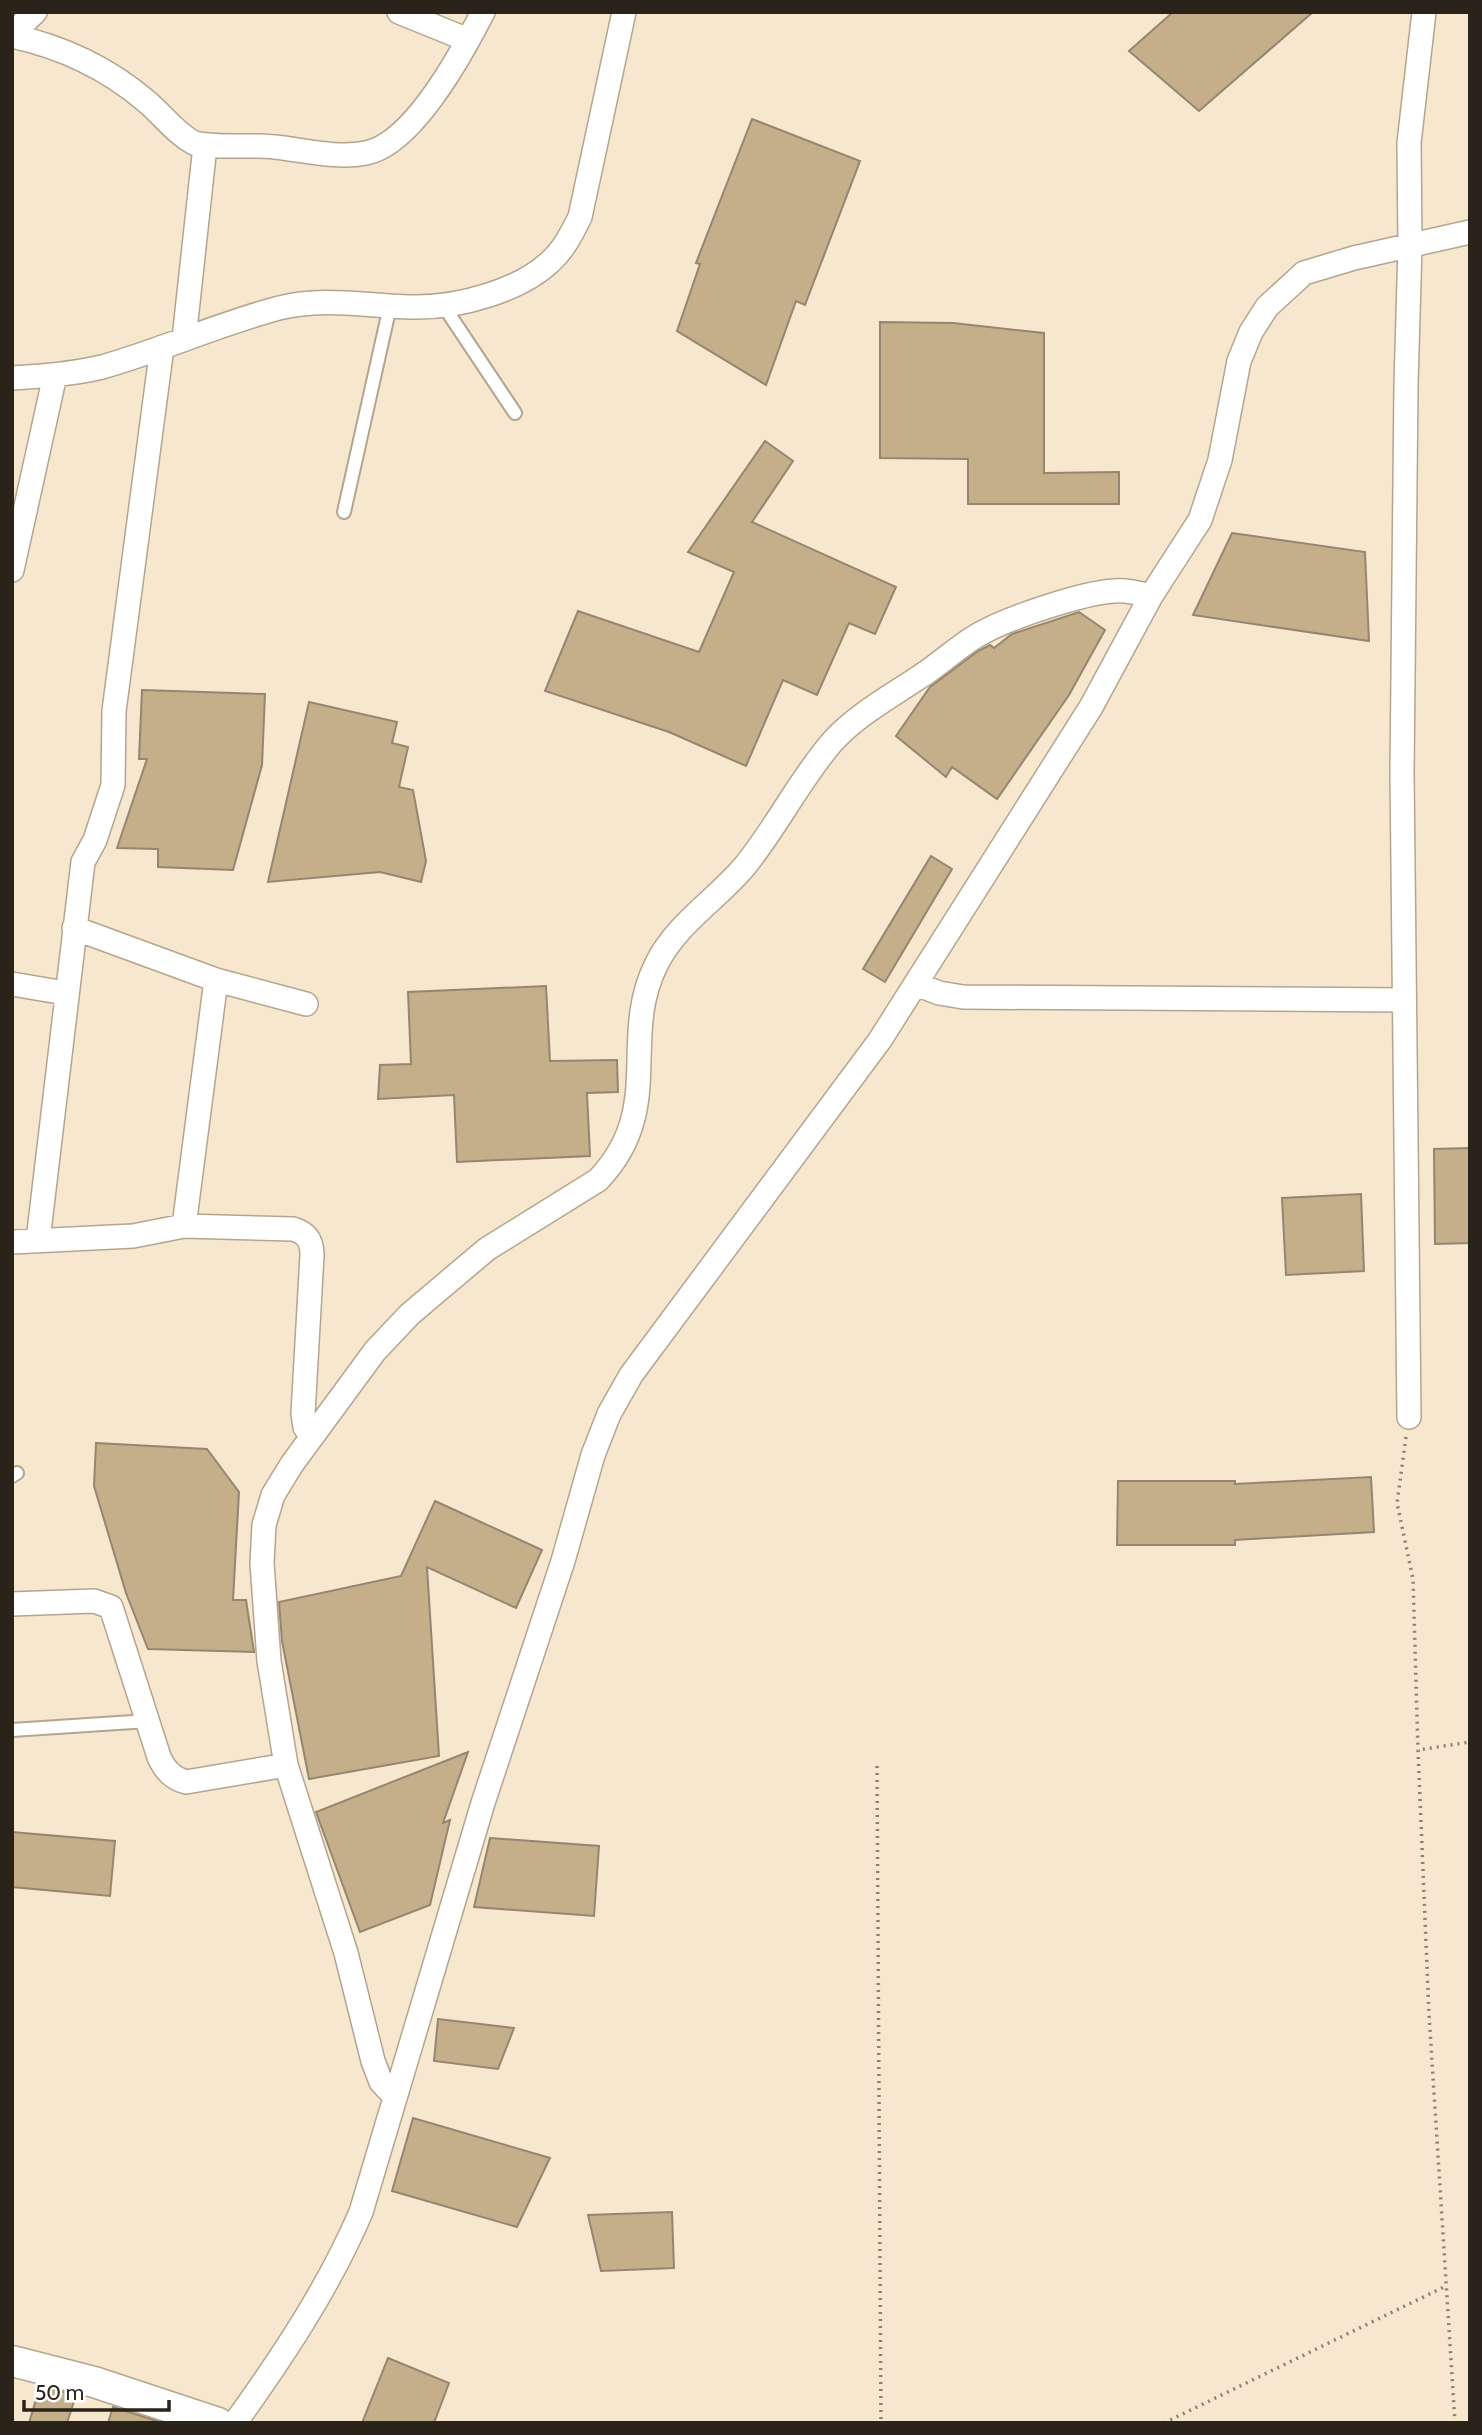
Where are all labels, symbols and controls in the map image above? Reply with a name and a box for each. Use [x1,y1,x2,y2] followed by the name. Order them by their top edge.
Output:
[24,2368,170,2412] scale bar
[35,2380,84,2405] text: 50 m

